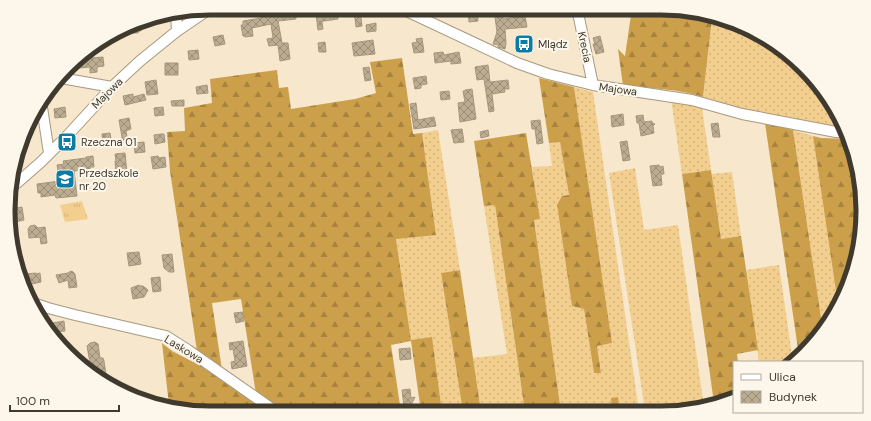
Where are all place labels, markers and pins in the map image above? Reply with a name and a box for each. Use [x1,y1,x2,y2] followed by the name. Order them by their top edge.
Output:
[513,33,535,55] bus stop icon: Mlądz
[538,37,568,51] place label: Mlądz
[56,131,78,153] bus stop icon: Rzeczna 01
[81,135,136,149] place label: Rzeczna 01
[79,166,139,193] place label: Przedszkole nr 20
[54,168,76,190] school or university icon: Przedszkole nr 20

